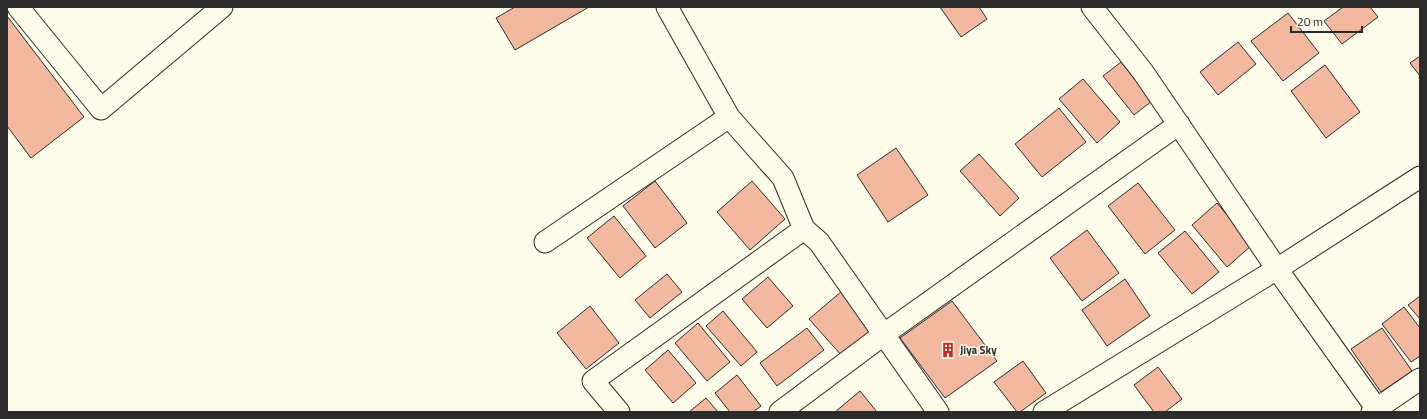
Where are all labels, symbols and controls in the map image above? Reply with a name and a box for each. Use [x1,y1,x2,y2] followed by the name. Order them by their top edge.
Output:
[1291,8,1362,34] scale bar
[1297,12,1323,31] text: 20 m
[939,341,957,359] building icon: Jiya Sky
[960,342,997,358] place label: Jiya Sky

